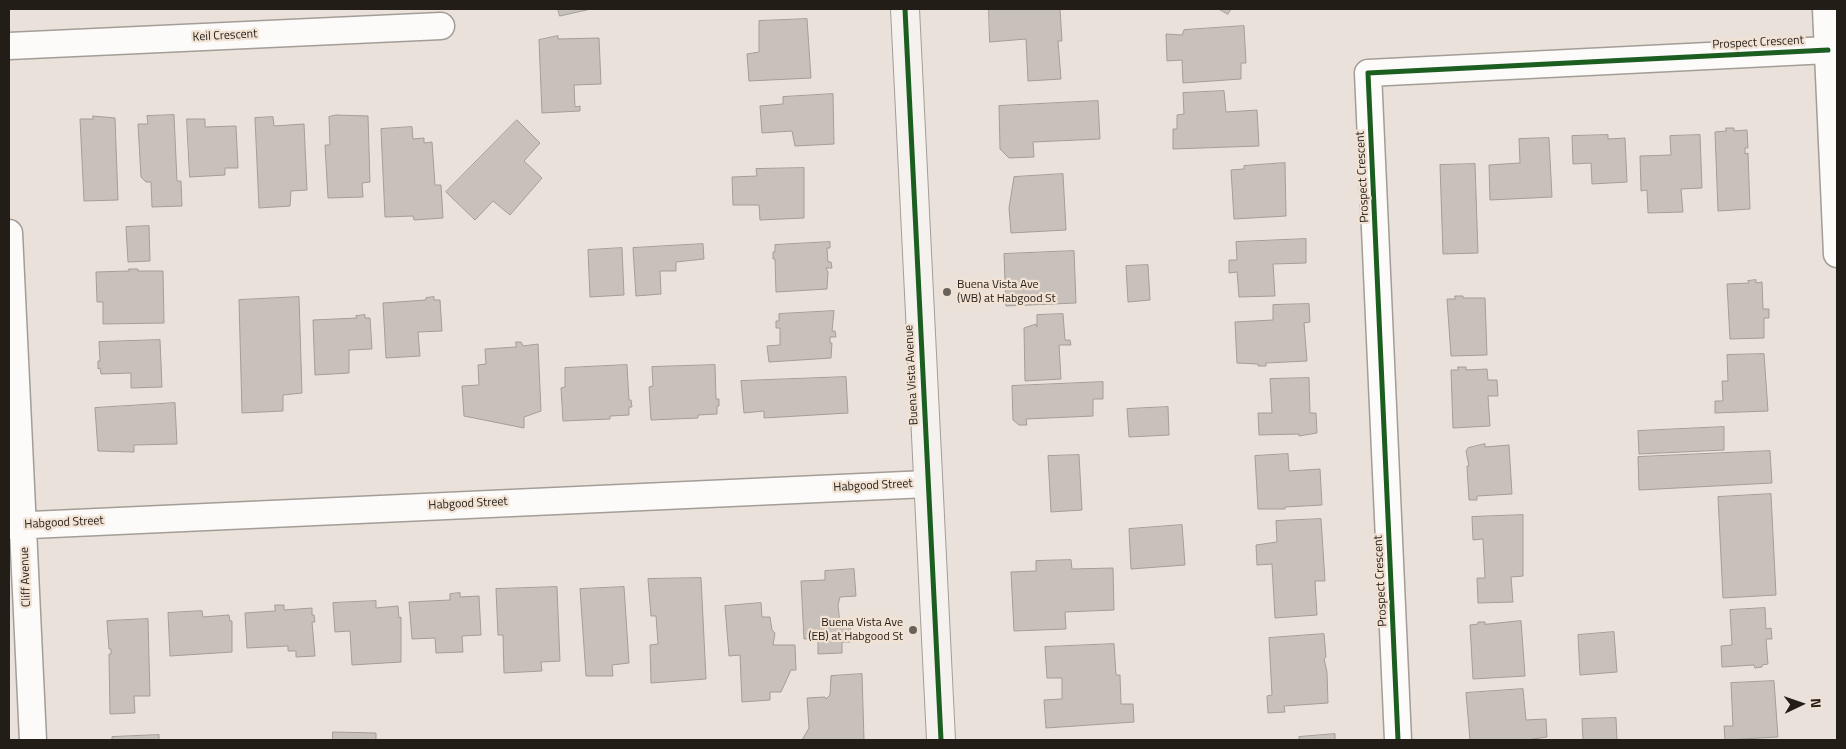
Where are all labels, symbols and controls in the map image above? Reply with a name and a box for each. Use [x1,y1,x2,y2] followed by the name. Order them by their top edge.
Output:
[192,27,258,45] street label: Keil Crescent
[1712,33,1804,53] street label: Prospect Crescent
[1353,131,1373,223] street label: Prospect Crescent
[957,278,1056,306] place label: Buena Vista Ave (WB) at Habgood St
[941,286,953,298] marker: Buena Vista Ave (WB) at Habgood St
[902,324,922,426] street label: Buena Vista Avenue
[833,477,913,495] street label: Habgood Street
[428,495,508,513] street label: Habgood Street
[24,514,104,532] street label: Habgood Street
[1371,535,1391,627] street label: Prospect Crescent
[18,547,34,607] street label: Cliff Avenue
[808,616,903,644] place label: Buena Vista Ave (EB) at Habgood St
[907,624,919,636] marker: Buena Vista Ave (EB) at Habgood St
[1776,679,1826,729] north arrow
[1806,698,1827,709] text: N

